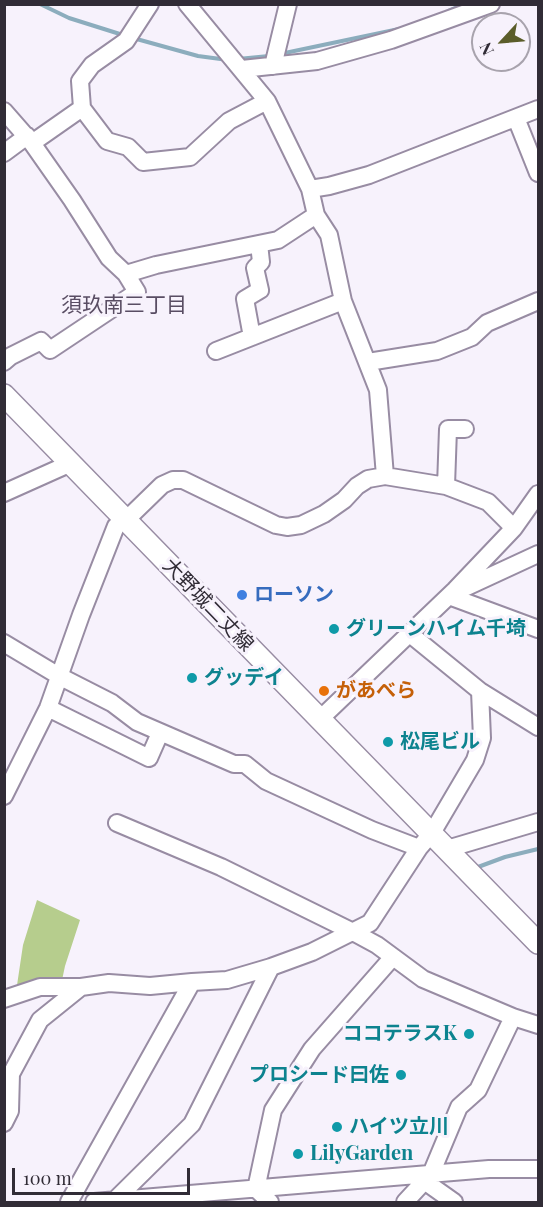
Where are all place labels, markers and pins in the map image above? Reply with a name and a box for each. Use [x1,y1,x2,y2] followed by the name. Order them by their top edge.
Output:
[254,583,334,607] place label: ローソン
[235,588,249,602] marker: ローソン
[346,617,526,641] place label: グリーンハイム千埼
[327,622,341,636] marker: グリーンハイム千埼
[204,666,284,690] place label: グッデイ
[185,671,199,685] marker: グッデイ
[336,679,416,703] place label: があべら
[317,684,331,698] marker: があべら
[400,730,480,754] place label: 松尾ビル
[381,735,395,749] marker: 松尾ビル
[343,1022,457,1046] place label: ココテラスK
[462,1027,476,1041] marker: ココテラスK
[249,1063,389,1087] place label: プロシード曰佐
[394,1068,408,1082] marker: プロシード曰佐
[349,1115,449,1139] place label: ハイツ立川
[330,1120,344,1134] marker: ハイツ立川
[310,1142,413,1166] place label: LilyGarden
[291,1147,305,1161] marker: LilyGarden

